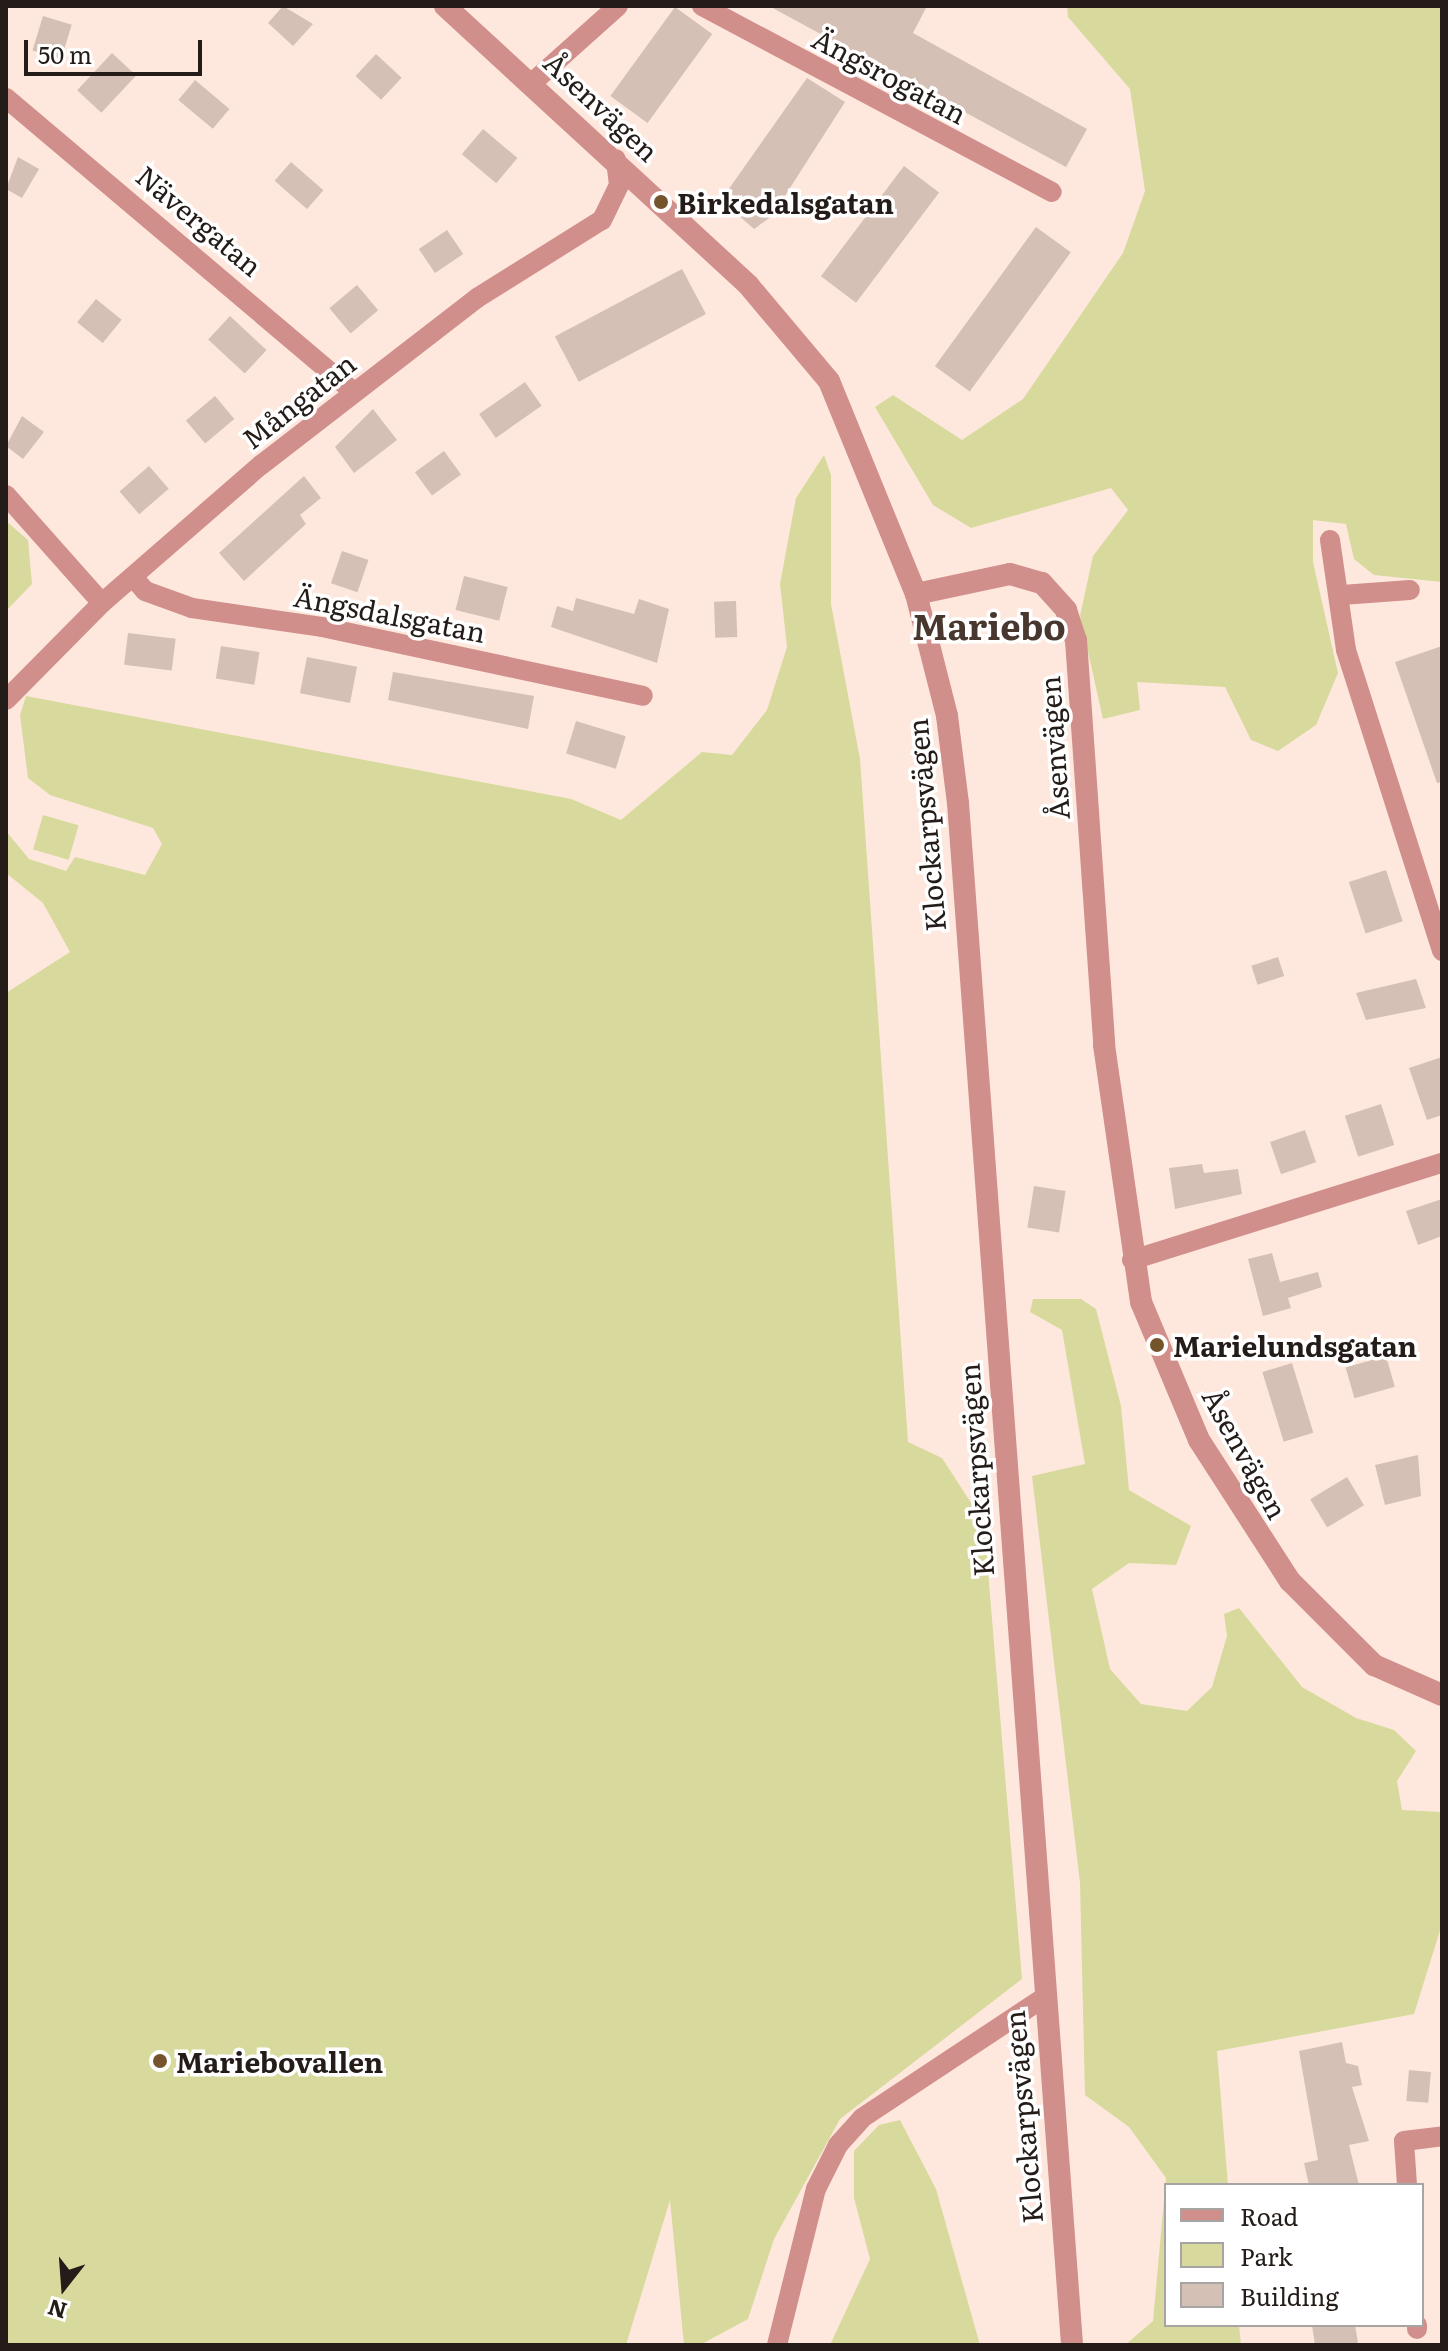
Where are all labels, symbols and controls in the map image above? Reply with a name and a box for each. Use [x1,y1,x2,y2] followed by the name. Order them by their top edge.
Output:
[807,20,973,130] street label: Ängsrogatan
[28,24,206,74] scale bar
[38,36,92,71] text: 50 m
[538,45,666,167] street label: Åsenvägen
[130,158,270,282] street label: Nävergatan
[677,185,894,219] place label: Birkedalsgatan
[652,193,670,211] marker: Birkedalsgatan
[235,345,361,455] street label: Mångatan
[291,578,489,648] street label: Ängsdalsgatan
[912,603,1066,647] district label: Mariebo
[1031,675,1075,821] street label: Åsenvägen
[899,717,951,933] street label: Klockarpsvägen
[1173,1328,1417,1362] place label: Marielundsgatan
[1148,1336,1166,1354] marker: Marielundsgatan
[951,1362,999,1578] street label: Klockarpsvägen
[1196,1382,1296,1524] street label: Åsenvägen
[996,2009,1048,2225] street label: Klockarpsvägen
[176,2044,383,2078] place label: Mariebovallen
[151,2052,169,2070] marker: Mariebovallen
[1164,2183,1424,2327] legend
[1240,2198,1298,2233] text: Road
[1240,2238,1293,2273] text: Park
[24,2247,104,2327] north arrow
[1240,2278,1339,2313] text: Building
[43,2292,70,2329] text: N

